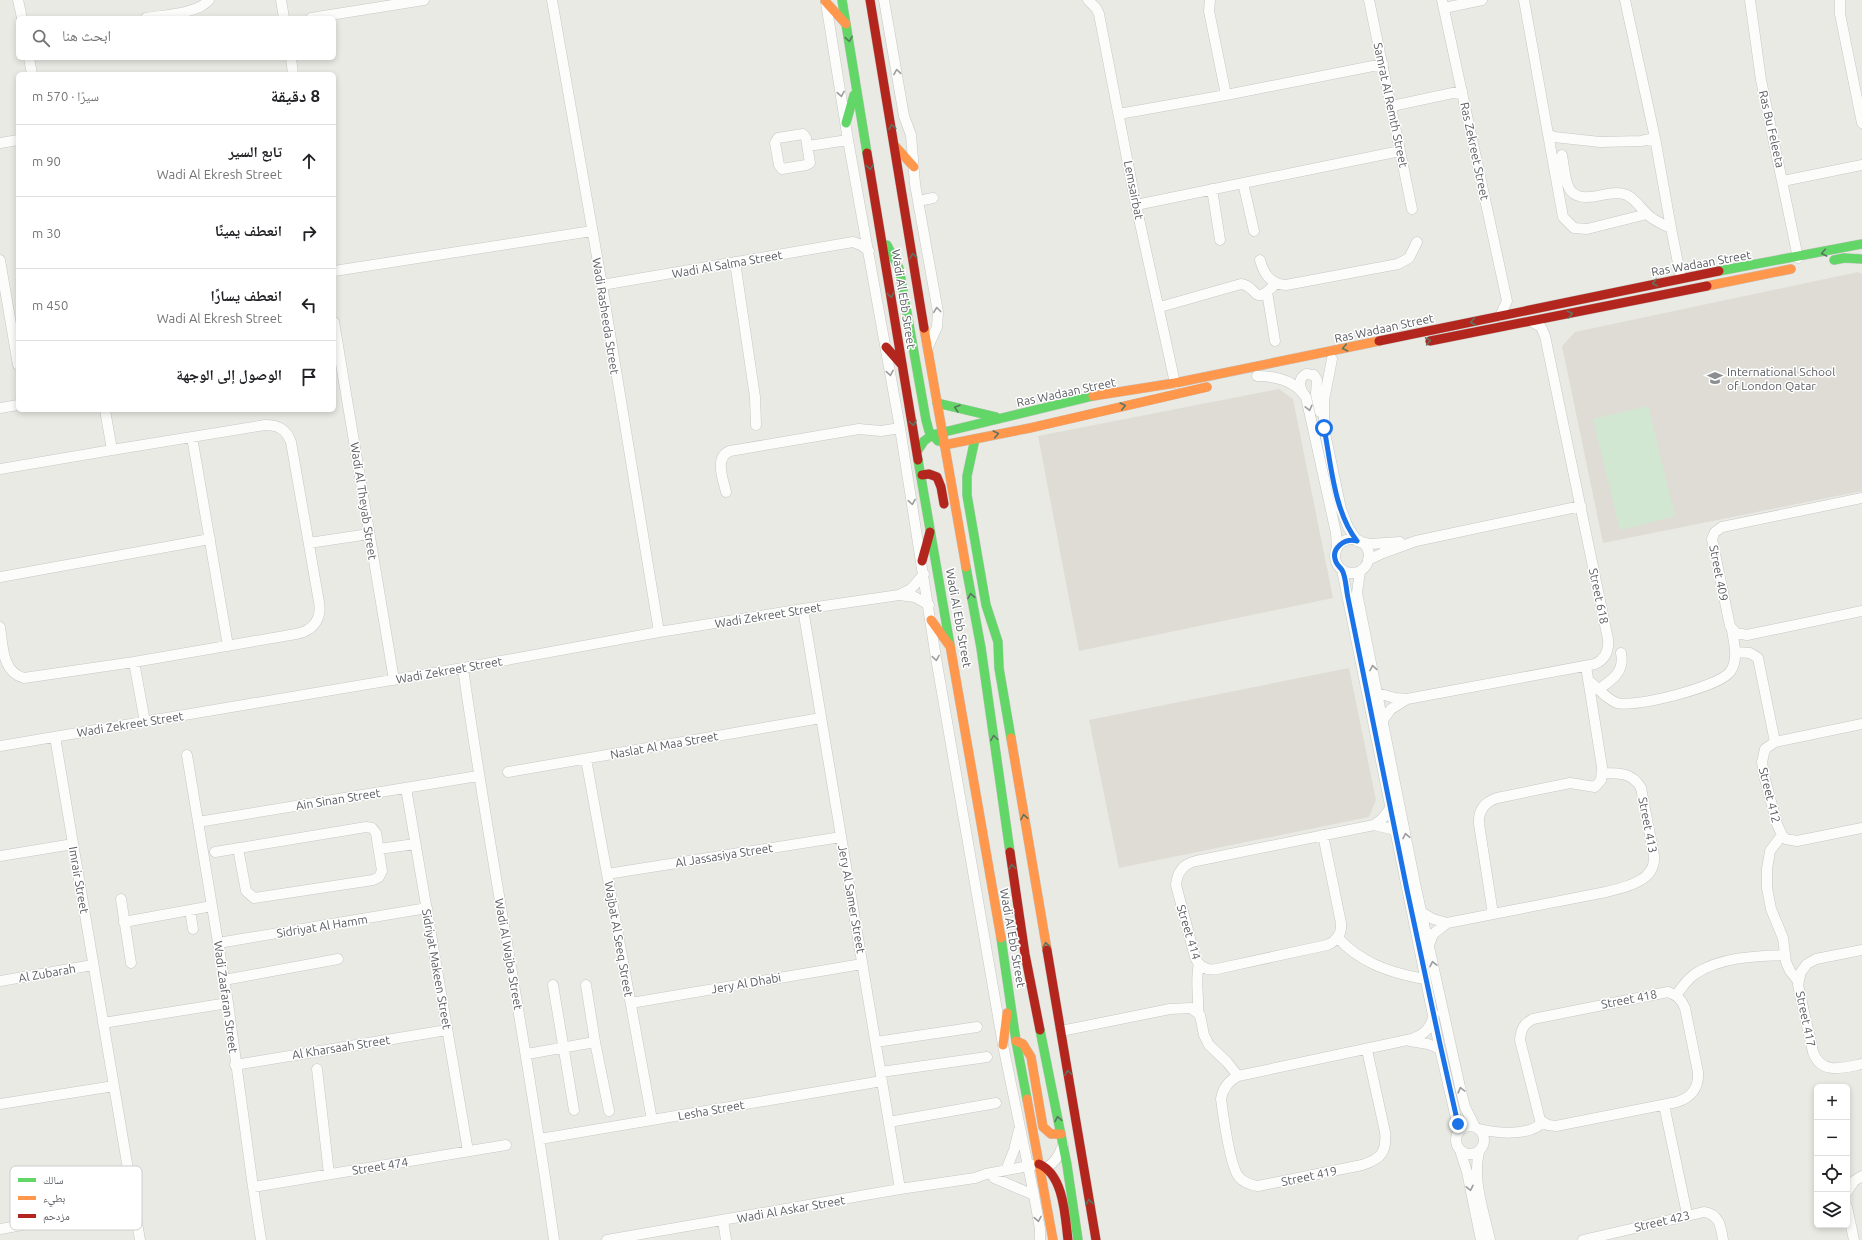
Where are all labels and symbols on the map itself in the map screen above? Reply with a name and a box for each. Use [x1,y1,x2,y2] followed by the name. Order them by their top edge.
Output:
[844,35,852,42] one-way arrow
[1371,42,1411,169] street label: Samrat Al Remth Street
[893,69,901,75] one-way arrow
[1757,89,1787,169] street label: Ras Bu Feleeta
[836,91,845,97] one-way arrow
[1458,101,1492,201] street label: Ras Zekreet Street
[888,124,897,131] one-way arrow
[1122,159,1146,221] street label: Lemsairbat
[865,164,874,170] one-way arrow
[671,248,783,280] street label: Wadi Al Salma Street
[890,248,918,350] street label: Wadi Al Ebb Street
[1650,248,1752,278] street label: Ras Wadaan Street
[1821,248,1827,257] one-way arrow
[909,253,918,259] one-way arrow
[590,257,622,376] street label: Wadi Rasheeda Street
[1652,279,1658,287] one-way arrow
[886,292,895,298] one-way arrow
[933,307,942,313] one-way arrow
[1333,311,1435,345] street label: Ras Wadaan Street
[1567,311,1573,319] one-way arrow
[1470,317,1476,325] one-way arrow
[1425,337,1431,346] one-way arrow
[1342,343,1349,351] one-way arrow
[1727,365,1835,392] place label: International School of London Qatar
[1706,369,1724,387] school or university icon: International School of London Qatar
[886,370,894,376] one-way arrow
[1015,375,1117,409] street label: Ras Wadaan Street
[1120,403,1126,411] one-way arrow
[953,404,960,413] one-way arrow
[1305,405,1313,411] one-way arrow
[1315,419,1333,437] route start
[908,420,917,426] one-way arrow
[993,431,999,439] one-way arrow
[348,441,380,561] street label: Wadi Al Theyab Street
[907,498,916,505] one-way arrow
[1707,544,1731,602] street label: Street 409
[944,567,974,669] street label: Wadi Al Ebb Street
[1587,567,1611,625] street label: Street 618
[967,593,976,599] one-way arrow
[714,600,823,630] street label: Wadi Zekreet Street
[395,654,504,686] street label: Wadi Zekreet Street
[931,655,940,661] one-way arrow
[1369,665,1377,671] one-way arrow
[76,709,185,739] street label: Wadi Zekreet Street
[609,729,719,761] street label: Naslat Al Maa Street
[990,735,999,741] one-way arrow
[1757,766,1783,824] street label: Street 412
[295,786,382,812] street label: Ain Sinan Street
[1636,796,1660,854] street label: Street 413
[1021,814,1029,820] one-way arrow
[1402,833,1410,840] one-way arrow
[674,841,774,869] street label: Al Jassasiya Street
[836,844,868,954] street label: Jery Al Samer Street
[67,845,91,915] street label: Imrair Street
[1008,864,1017,870] one-way arrow
[602,880,636,998] street label: Wajbat Al Seeq Street
[998,887,1028,989] street label: Wadi Al Ebb Street
[493,897,525,1011] street label: Wadi Al Wajba Street
[1175,903,1204,961] street label: Street 414
[420,908,454,1030] street label: Sidriyat Makeen Street
[276,912,368,940] street label: Sidriyat Al Hamm
[212,940,240,1054] street label: Wadi Zaafaran Street
[1042,942,1051,948] one-way arrow
[1429,960,1437,967] one-way arrow
[17,962,77,984] street label: Al Zubarah
[710,970,782,996] street label: Jery Al Dhabi
[1600,987,1658,1011] street label: Street 418
[1794,990,1818,1048] street label: Street 417
[291,1033,391,1061] street label: Al Kharsaah Street
[1064,1070,1073,1076] one-way arrow
[1457,1087,1466,1094] one-way arrow
[677,1098,746,1122] street label: Lesha Street
[1449,1115,1467,1133] route end
[1054,1116,1062,1122] one-way arrow
[351,1155,409,1177] street label: Street 474
[1280,1164,1338,1188] street label: Street 419
[10,1166,142,1230] legend
[43,1174,63,1186] text: سالك
[1466,1185,1474,1191] one-way arrow
[43,1192,65,1207] text: بطيء
[736,1193,846,1225] street label: Wadi Al Askar Street
[1086,1198,1094,1205] one-way arrow
[1633,1208,1691,1234] street label: Street 423
[43,1210,70,1224] text: مزدحم
[1033,1216,1042,1223] one-way arrow

